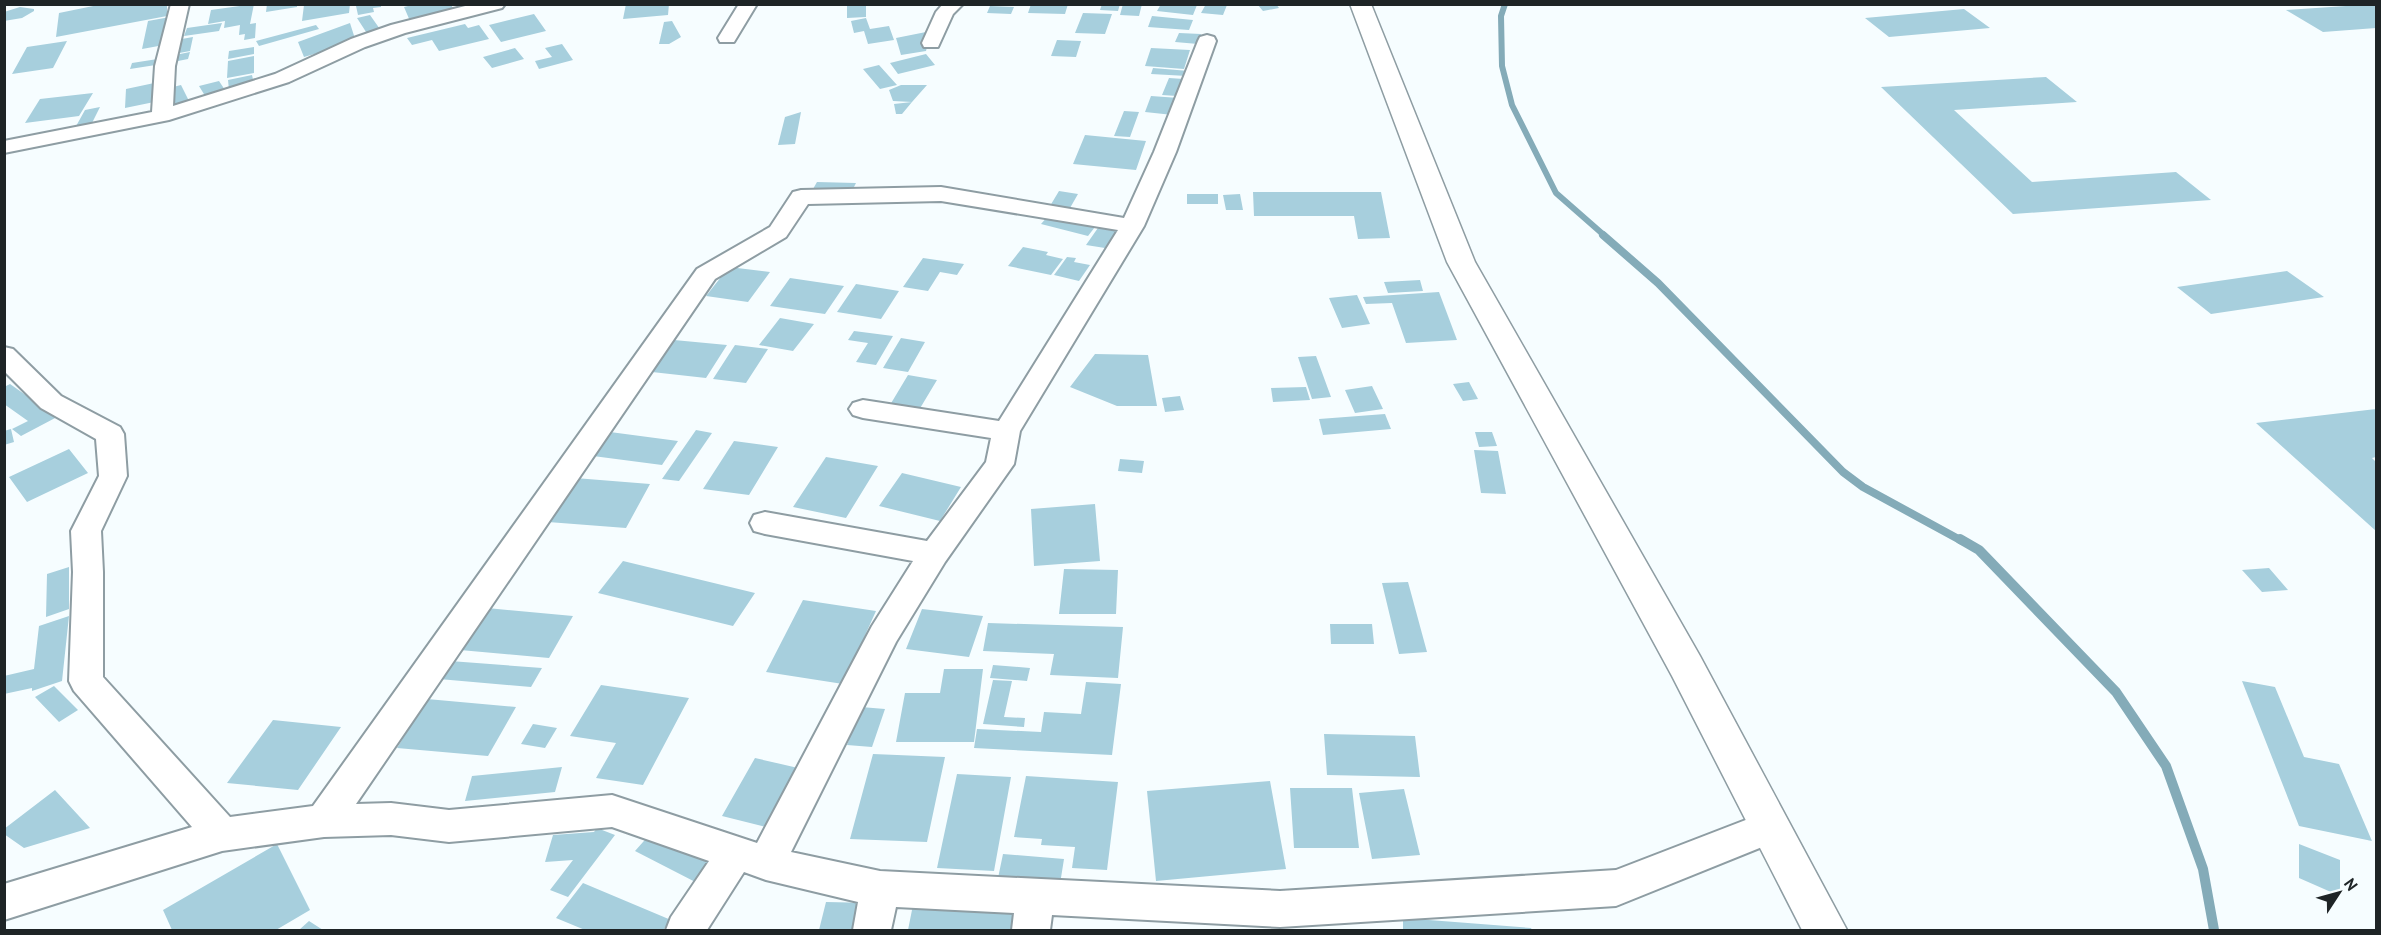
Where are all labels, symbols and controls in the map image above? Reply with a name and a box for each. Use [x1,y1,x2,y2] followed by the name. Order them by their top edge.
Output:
[2309,863,2369,923] north arrow
[2340,874,2362,894] text: N

